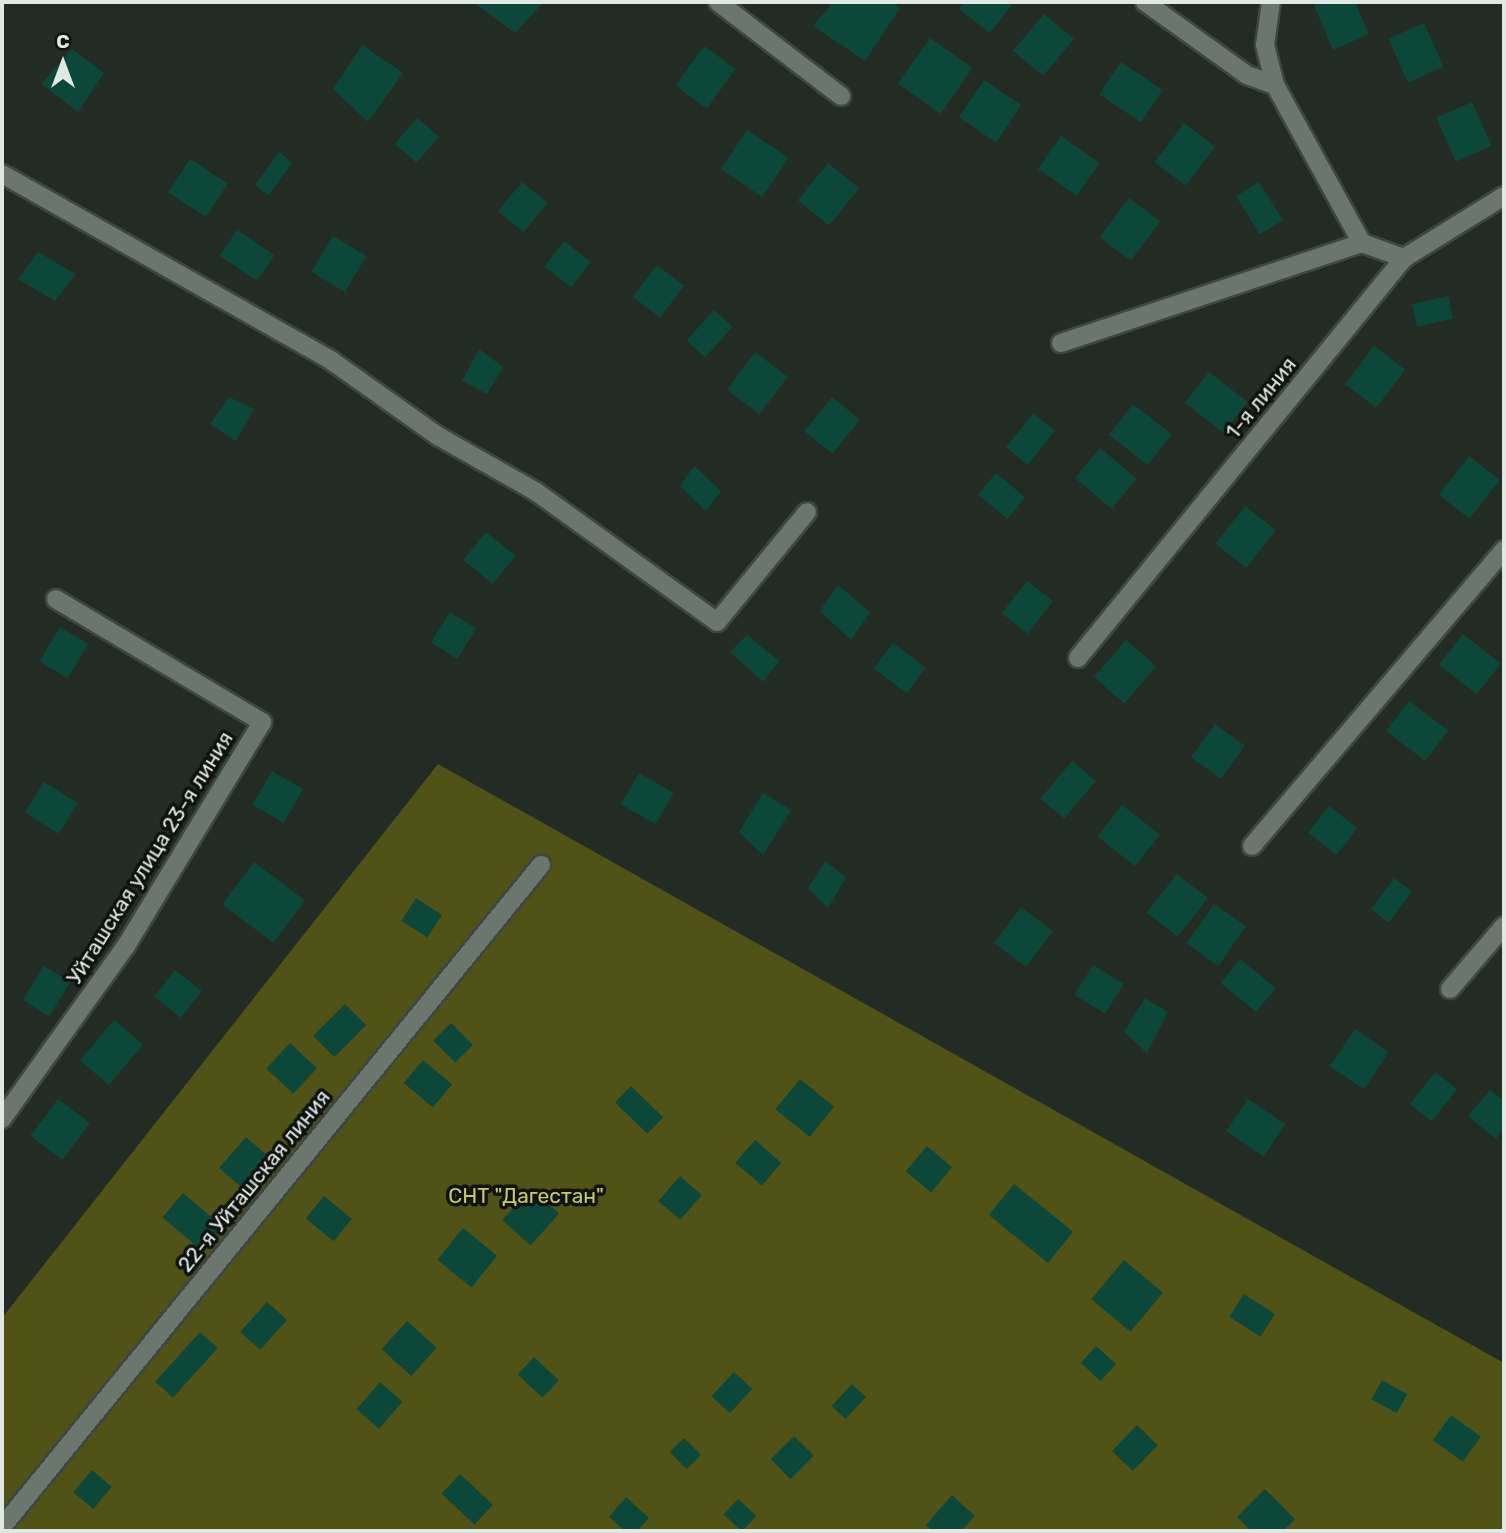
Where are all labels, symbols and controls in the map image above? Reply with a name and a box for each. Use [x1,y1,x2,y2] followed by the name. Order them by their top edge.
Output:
[28,28,98,98] north arrow
[56,30,70,53] text: С
[1220,352,1302,444] street label: 1-я линия
[62,727,238,989] street label: Уйташская улица 23-я линия
[173,1085,335,1277] street label: 22-я Уйташская линия
[448,1183,604,1209] park label: СНТ "Дагестан"

